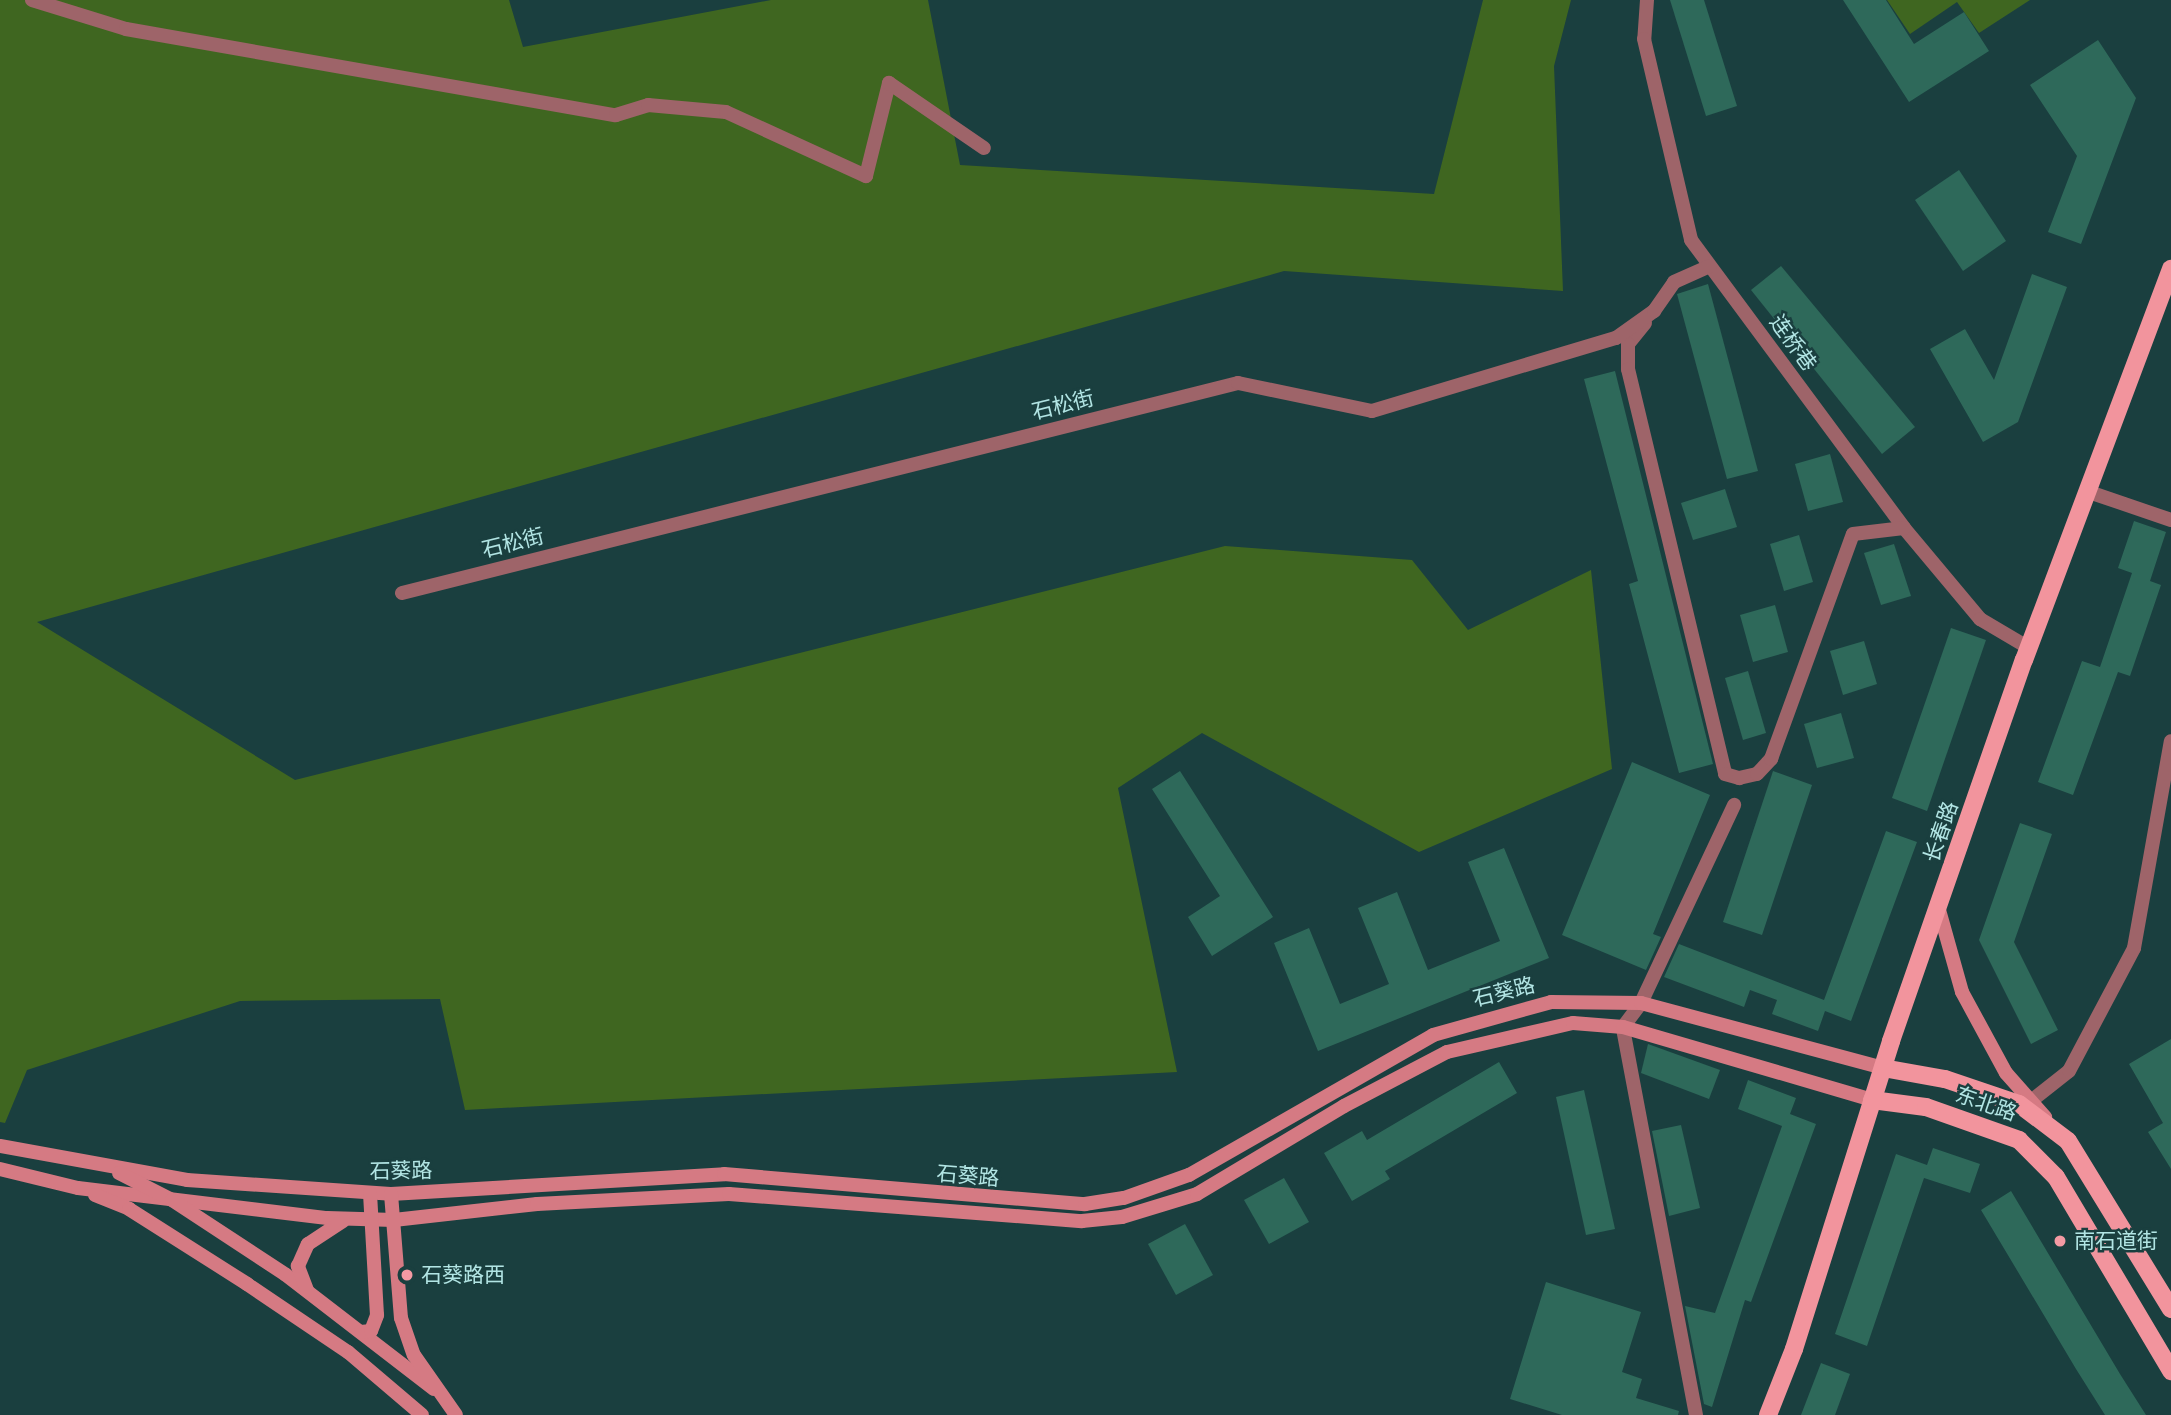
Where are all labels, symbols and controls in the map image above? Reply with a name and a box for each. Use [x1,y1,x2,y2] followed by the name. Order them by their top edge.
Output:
[1764,310,1822,376] street label: 连桥巷
[1029,385,1097,425] street label: 石松街
[479,523,547,563] street label: 石松街
[1919,798,1963,866] street label: 长春路
[1470,972,1538,1012] street label: 石葵路
[1952,1082,2020,1126] street label: 东北路
[369,1158,433,1184] street label: 石葵路
[936,1161,1000,1191] street label: 石葵路
[2074,1228,2158,1254] place label: 南石道街
[2052,1233,2068,1249] marker: 南石道街
[421,1262,505,1288] place label: 石葵路西
[399,1267,415,1283] marker: 石葵路西

